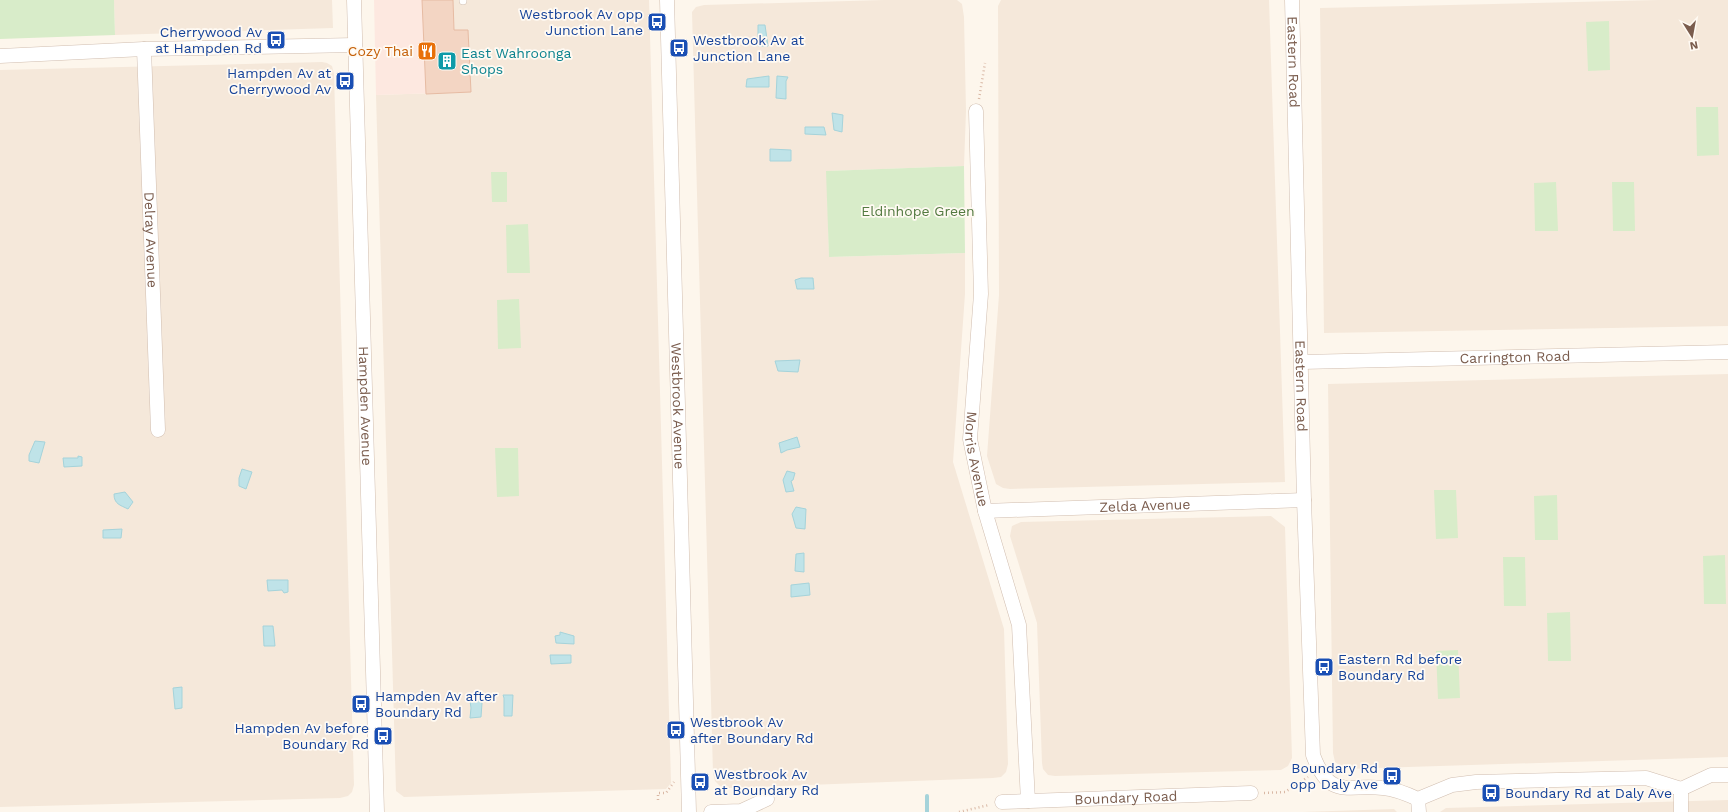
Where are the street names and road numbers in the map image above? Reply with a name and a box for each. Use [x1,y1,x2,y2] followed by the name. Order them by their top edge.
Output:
[1284,16,1303,108] street label: Eastern Road
[141,192,161,288] street label: Delray Avenue
[1292,340,1310,432] street label: Eastern Road
[668,342,688,469] street label: Westbrook Avenue
[356,346,375,466] street label: Hampden Avenue
[1459,348,1571,366] street label: Carrington Road
[962,411,992,508] street label: Morris Avenue
[1099,496,1191,515] street label: Zelda Avenue
[1074,788,1178,807] street label: Boundary Road

